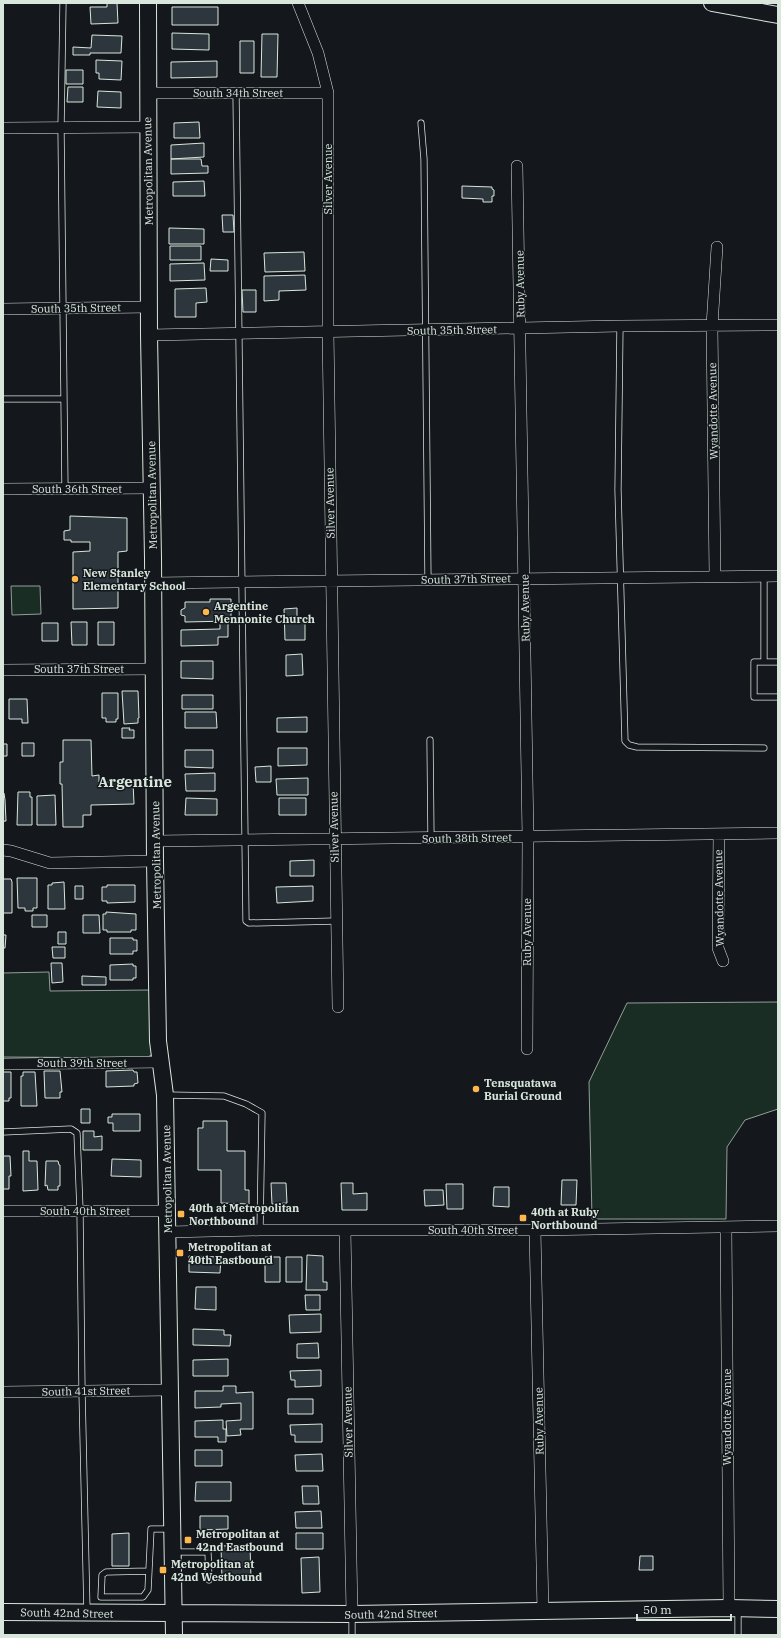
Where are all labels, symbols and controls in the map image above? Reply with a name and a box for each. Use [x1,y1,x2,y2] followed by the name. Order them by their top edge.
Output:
[193,86,283,100] street label: South 34th Street
[140,117,156,225] street label: Metropolitan Avenue
[321,143,335,214] street label: Silver Avenue
[512,250,528,318] street label: Ruby Avenue
[31,300,121,316] street label: South 35th Street
[407,322,497,338] street label: South 35th Street
[705,362,721,460] street label: Wyandotte Avenue
[144,441,160,549] street label: Metropolitan Avenue
[322,467,338,539] street label: Silver Avenue
[32,482,122,496] street label: South 36th Street
[83,566,186,593] place label: New Stanley Elementary School
[421,571,511,587] street label: South 37th Street
[70,574,80,584] marker: New Stanley Elementary School
[517,574,533,642] street label: Ruby Avenue
[214,599,315,626] place label: Argentine Mennonite Church
[201,607,211,617] marker: Argentine Mennonite Church
[34,662,124,676] street label: South 37th Street
[98,772,172,791] district label: Argentine
[326,791,342,863] street label: Silver Avenue
[148,801,164,909] street label: Metropolitan Avenue
[422,830,512,846] street label: South 38th Street
[711,849,727,947] street label: Wyandotte Avenue
[520,898,534,966] street label: Ruby Avenue
[37,1056,127,1070] street label: South 39th Street
[484,1076,562,1103] place label: Tensquatawa Burial Ground
[471,1084,481,1094] marker: Tensquatawa Burial Ground
[159,1125,175,1233] street label: Metropolitan Avenue
[189,1201,299,1228] place label: 40th at Metropolitan Northbound
[40,1204,130,1218] street label: South 40th Street
[531,1205,600,1232] place label: 40th at Ruby Northbound
[176,1209,186,1219] marker: 40th at Metropolitan Northbound
[518,1213,528,1223] marker: 40th at Ruby Northbound
[428,1223,518,1237] street label: South 40th Street
[188,1240,273,1267] place label: Metropolitan at 40th Eastbound
[175,1248,185,1258] marker: Metropolitan at 40th Eastbound
[720,1368,734,1466] street label: Wyandotte Avenue
[42,1383,131,1399] street label: South 41st Street
[340,1386,356,1458] street label: Silver Avenue
[531,1387,547,1455] street label: Ruby Avenue
[196,1527,284,1554] place label: Metropolitan at 42nd Eastbound
[183,1535,193,1545] marker: Metropolitan at 42nd Eastbound
[171,1557,262,1584] place label: Metropolitan at 42nd Westbound
[158,1565,168,1575] marker: Metropolitan at 42nd Westbound
[637,1596,731,1622] scale bar
[643,1602,672,1617] text: 50 m
[20,1605,114,1621] street label: South 42nd Street
[344,1606,438,1622] street label: South 42nd Street

